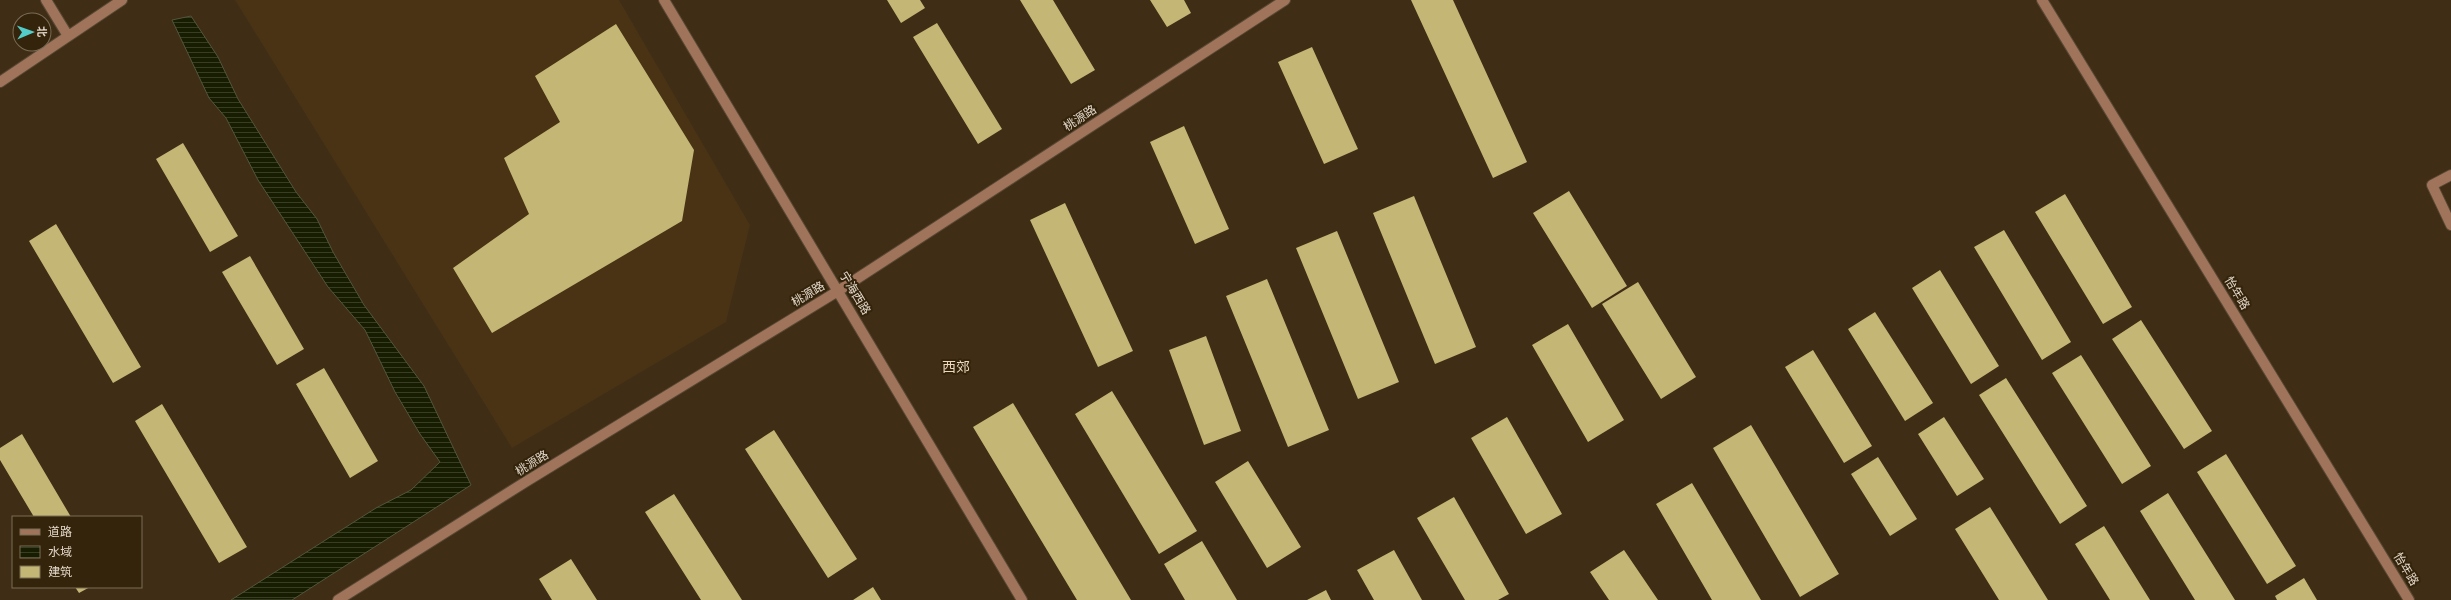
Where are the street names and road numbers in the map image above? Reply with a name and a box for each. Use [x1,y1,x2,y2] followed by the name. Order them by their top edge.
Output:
[1061,102,1099,134] street label: 桃源路
[837,269,873,317] street label: 宁海西路
[2222,274,2252,312] street label: 怡年路
[789,279,827,309] street label: 桃源路
[513,448,551,478] street label: 桃源路
[2391,550,2421,588] street label: 怡年路

